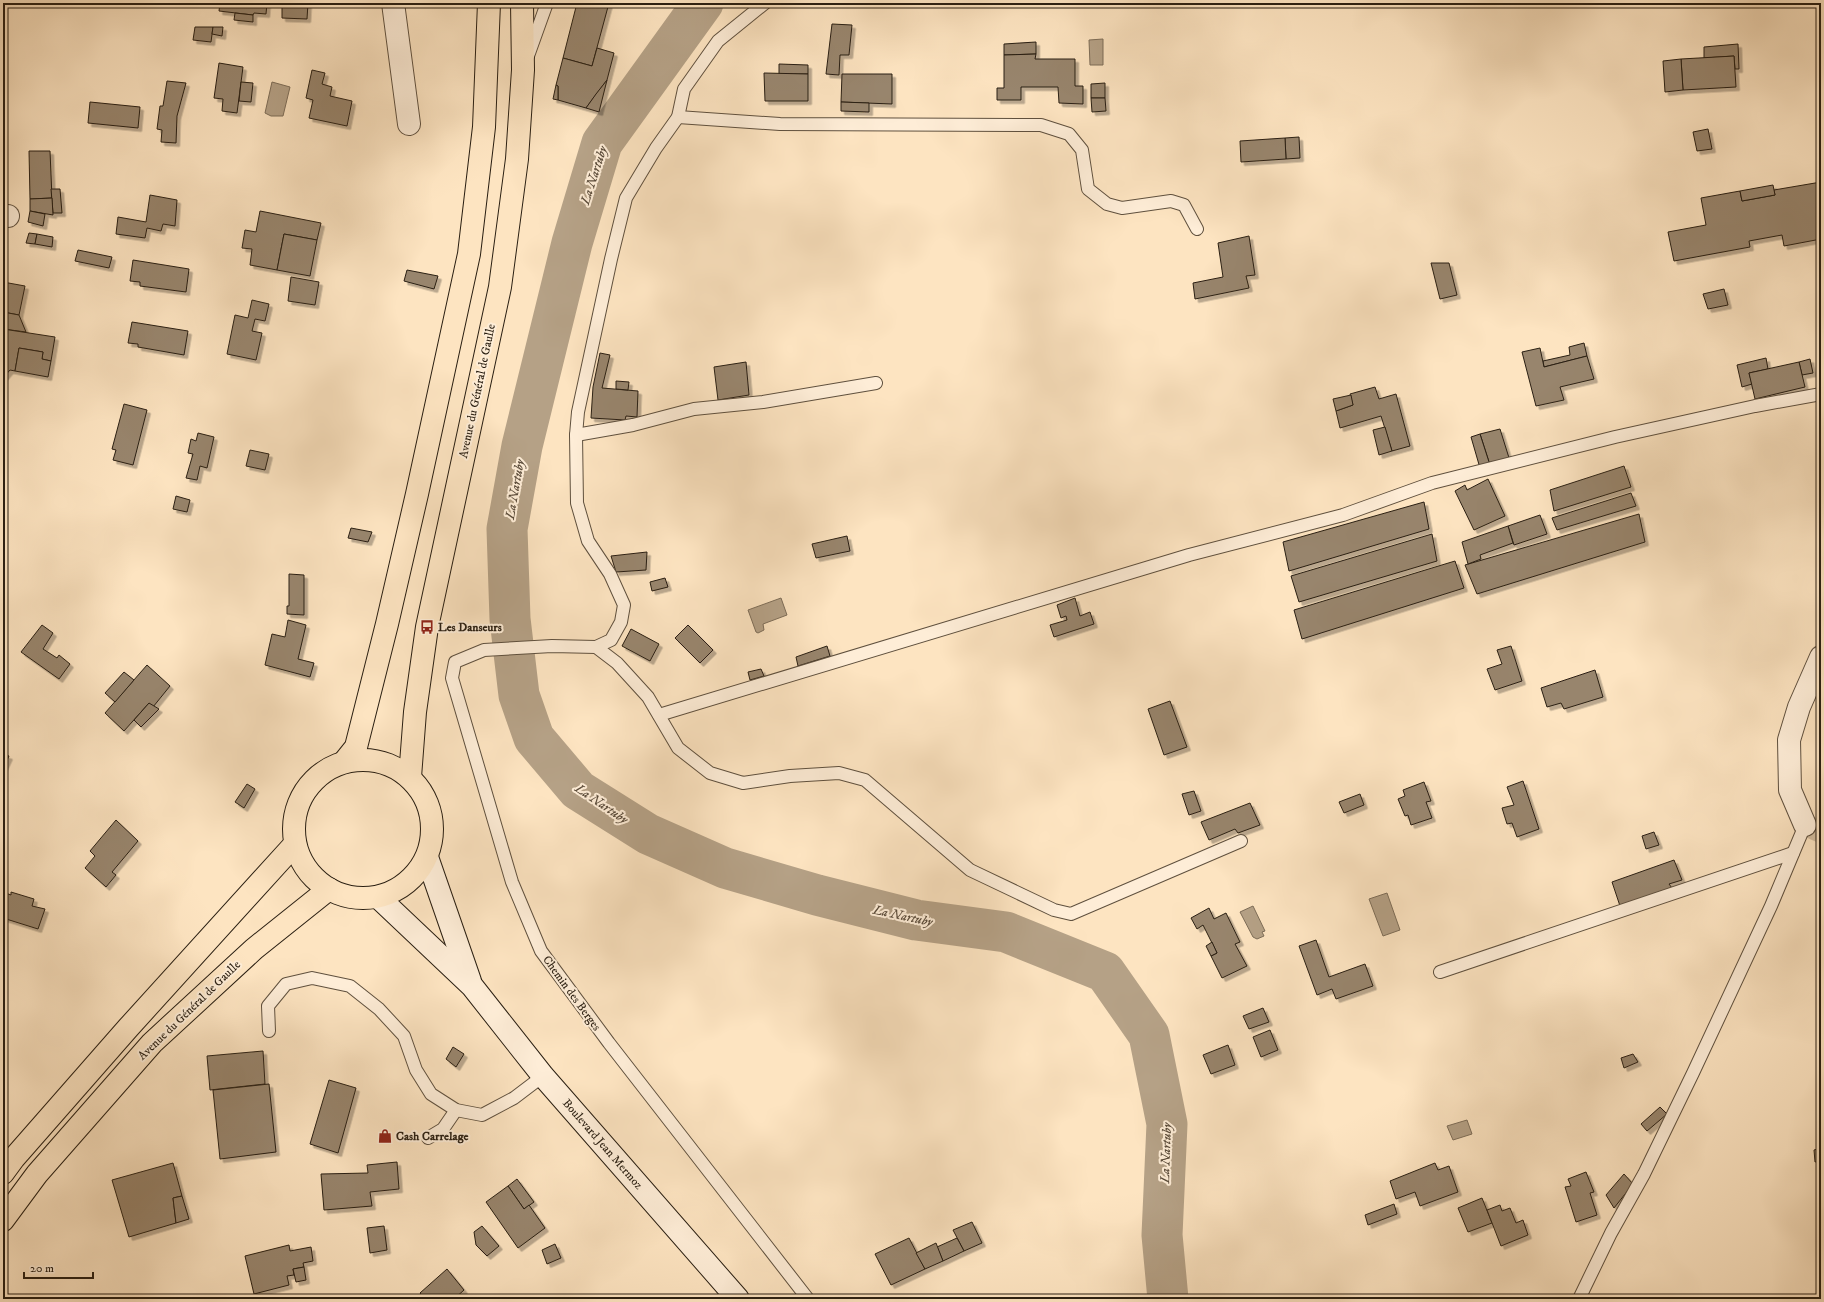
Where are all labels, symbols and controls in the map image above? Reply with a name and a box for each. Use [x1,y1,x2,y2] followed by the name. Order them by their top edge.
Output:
[577,143,611,207] water label: La Nartuby
[456,323,499,460] street label: Avenue du Général de Gaulle
[502,457,528,521] water label: La Nartuby
[419,619,435,635] bus stop icon: Les Danseurs
[438,620,502,635] place label: Les Danseurs
[571,780,632,828] water label: La Nartuby
[871,902,935,930] water label: La Nartuby
[539,953,604,1034] street label: Chemin des Berges
[135,957,244,1063] street label: Avenue du Général de Gaulle
[559,1096,646,1193] street label: Boulevard Jean Mermoz
[1157,1122,1175,1185] water label: La Nartuby
[377,1128,393,1144] shop icon: Cash Carrelage
[396,1129,468,1144] place label: Cash Carrelage
[24,1254,93,1280] scale bar
[30,1261,54,1276] text: 20 m

